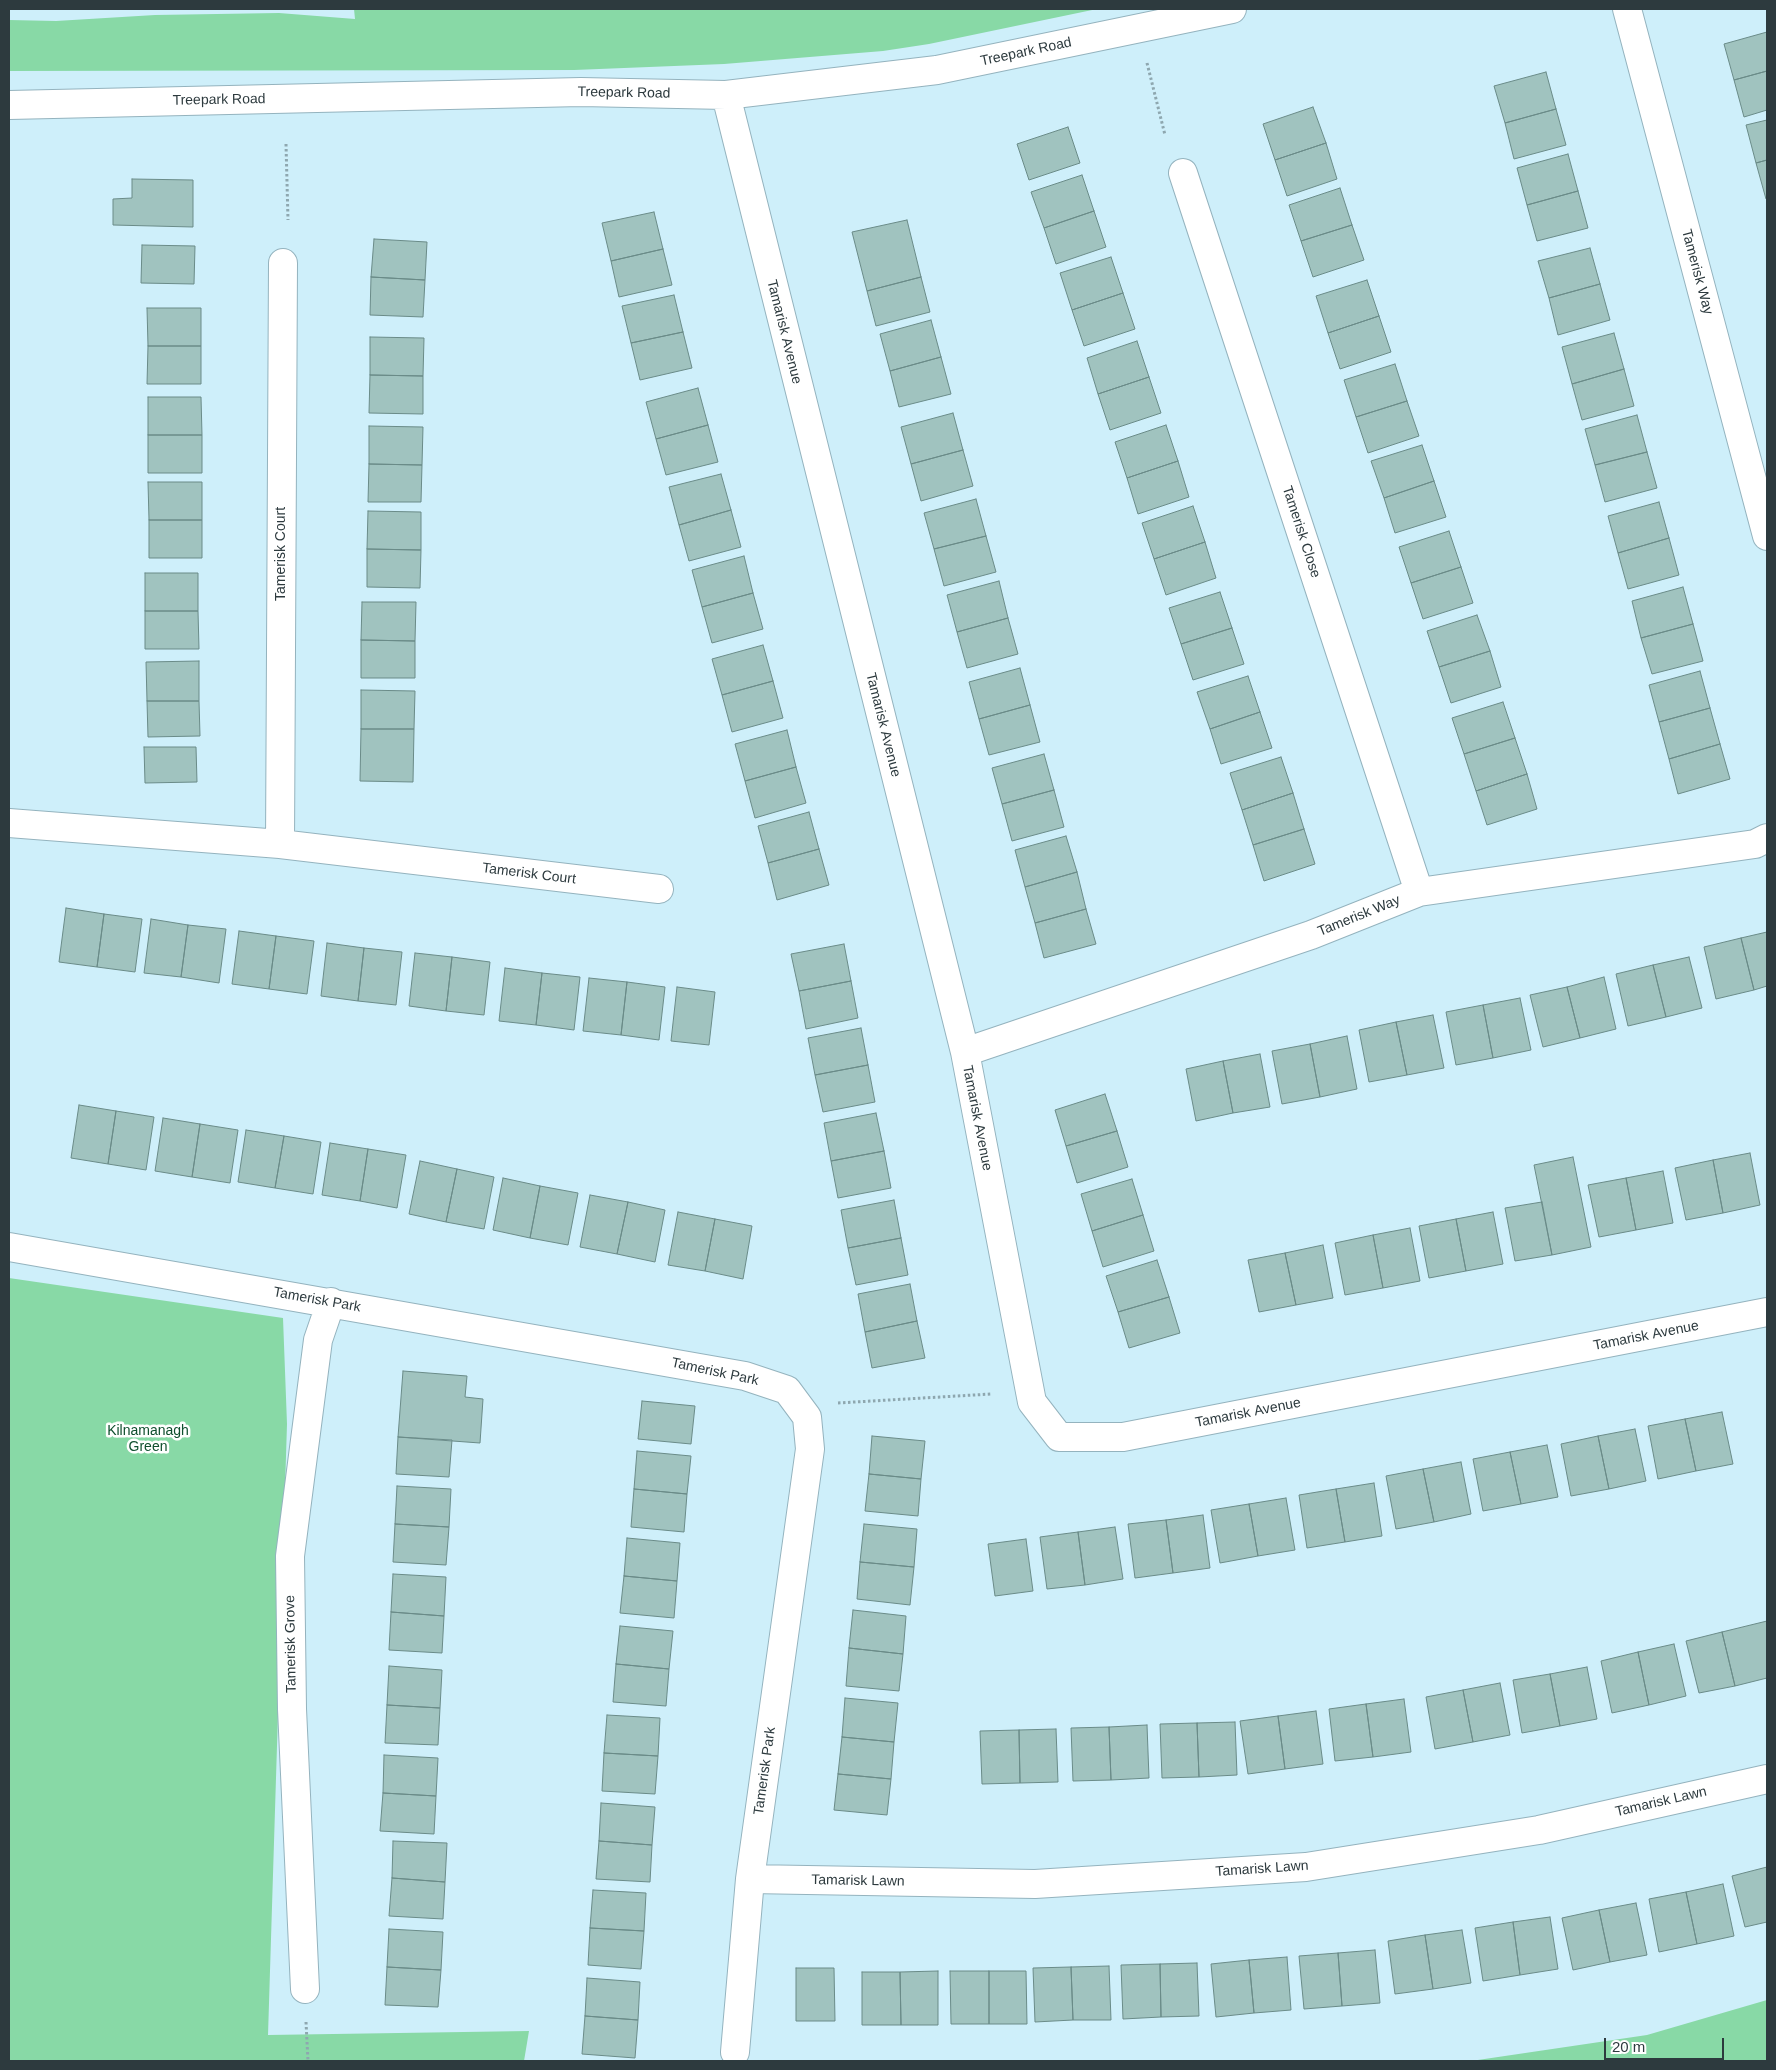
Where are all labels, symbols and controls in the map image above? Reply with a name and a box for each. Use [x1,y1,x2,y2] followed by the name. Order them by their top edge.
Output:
[979,34,1073,70] street label: Treepark Road
[577,84,671,102] street label: Treepark Road
[172,91,266,109] street label: Treepark Road
[1678,228,1716,316] street label: Tamerisk Way
[763,278,805,386] street label: Tamarisk Avenue
[1278,484,1324,580] street label: Tamerisk Close
[273,507,289,601] street label: Tamerisk Court
[862,671,904,779] street label: Tamarisk Avenue
[481,860,577,888] street label: Tamerisk Court
[1315,892,1403,940] street label: Tamerisk Way
[959,1064,995,1172] street label: Tamarisk Avenue
[272,1284,362,1316] street label: Tamerisk Park
[1592,1318,1700,1354] street label: Tamarisk Avenue
[670,1355,760,1389] street label: Tamerisk Park
[1194,1395,1302,1431] street label: Tamarisk Avenue
[107,1423,189,1455] park label: Kilnamanagh Green
[282,1595,300,1693] street label: Tamerisk Grove
[751,1726,779,1816] street label: Tamerisk Park
[1614,1783,1708,1821] street label: Tamarisk Lawn
[1215,1857,1309,1881] street label: Tamarisk Lawn
[811,1872,905,1890] street label: Tamarisk Lawn
[1606,2028,1726,2060] scale bar
[1612,2038,1645,2055] text: 20 m

